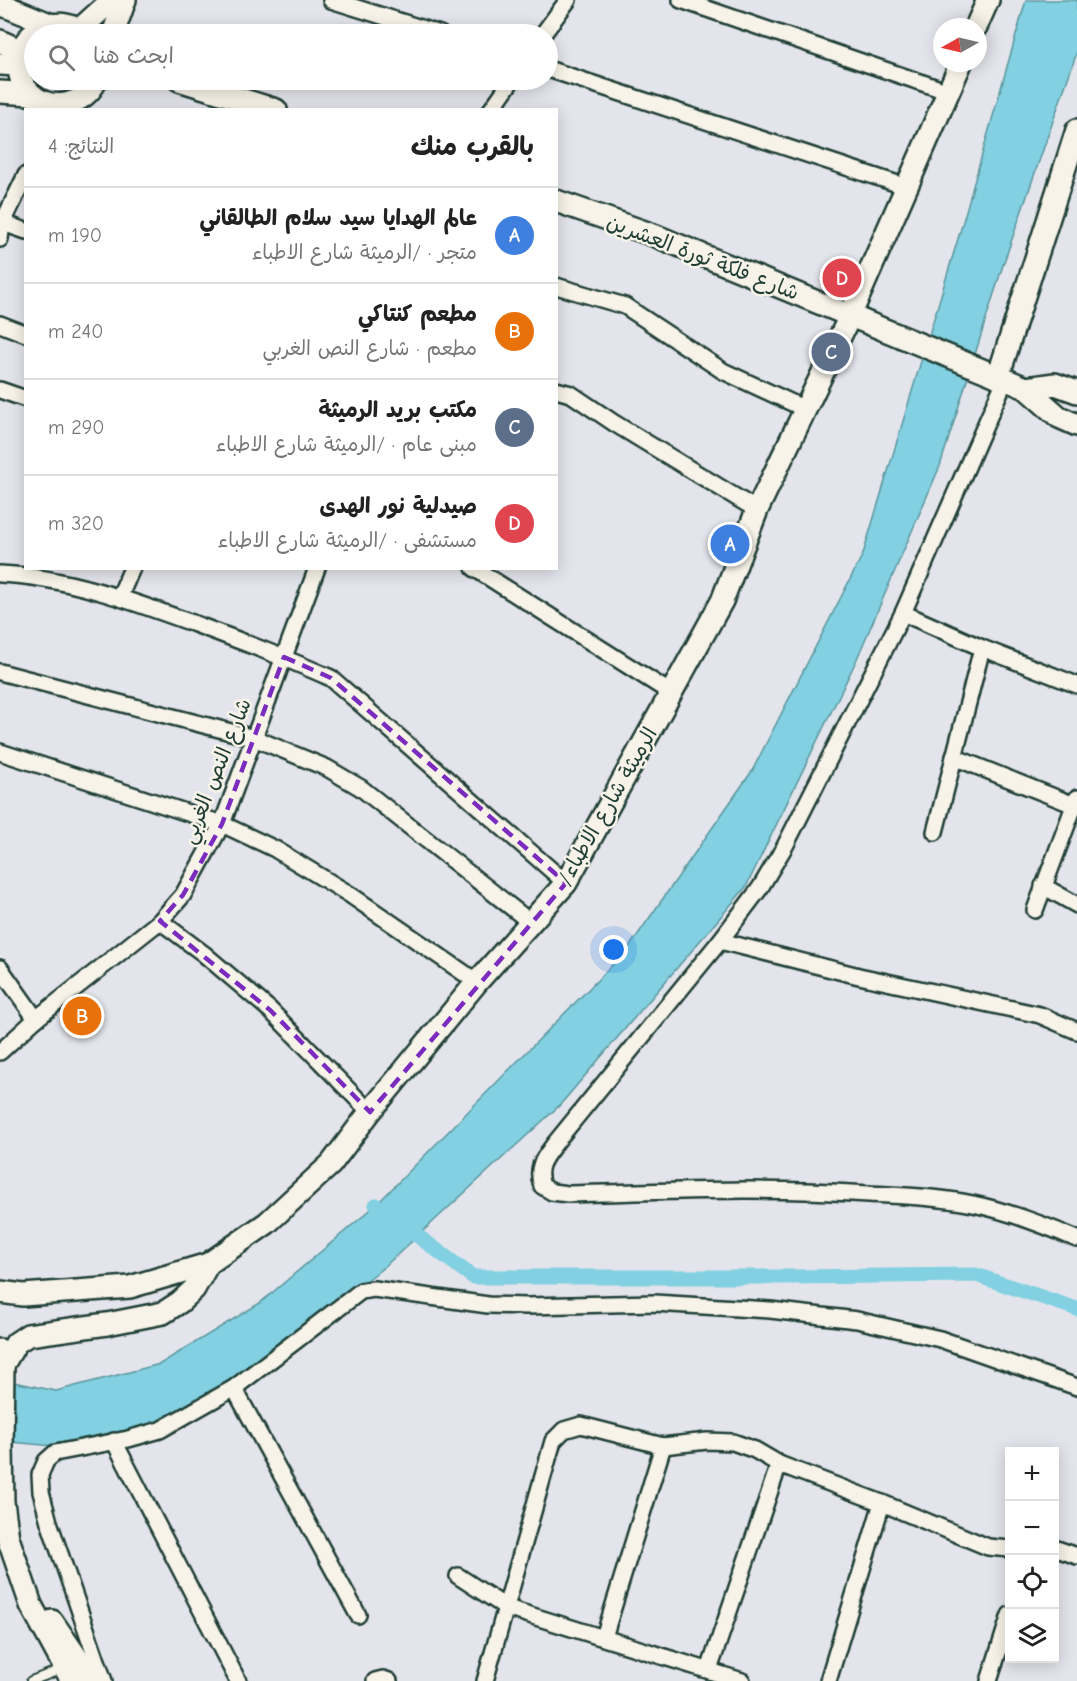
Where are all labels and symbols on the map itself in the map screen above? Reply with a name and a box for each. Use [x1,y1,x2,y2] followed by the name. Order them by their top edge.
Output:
[933,18,987,72] north arrow
[602,209,803,308] street label: شارع فلكة ثورة العشرين
[822,256,862,300] pin: D
[812,330,850,374] pin: C
[710,522,750,566] pin: A
[176,695,263,850] street label: شارع النص الغربي
[552,723,664,891] street label: /الرميثة شارع الاطباء
[599,935,628,964] your location
[62,994,101,1038] pin: B

